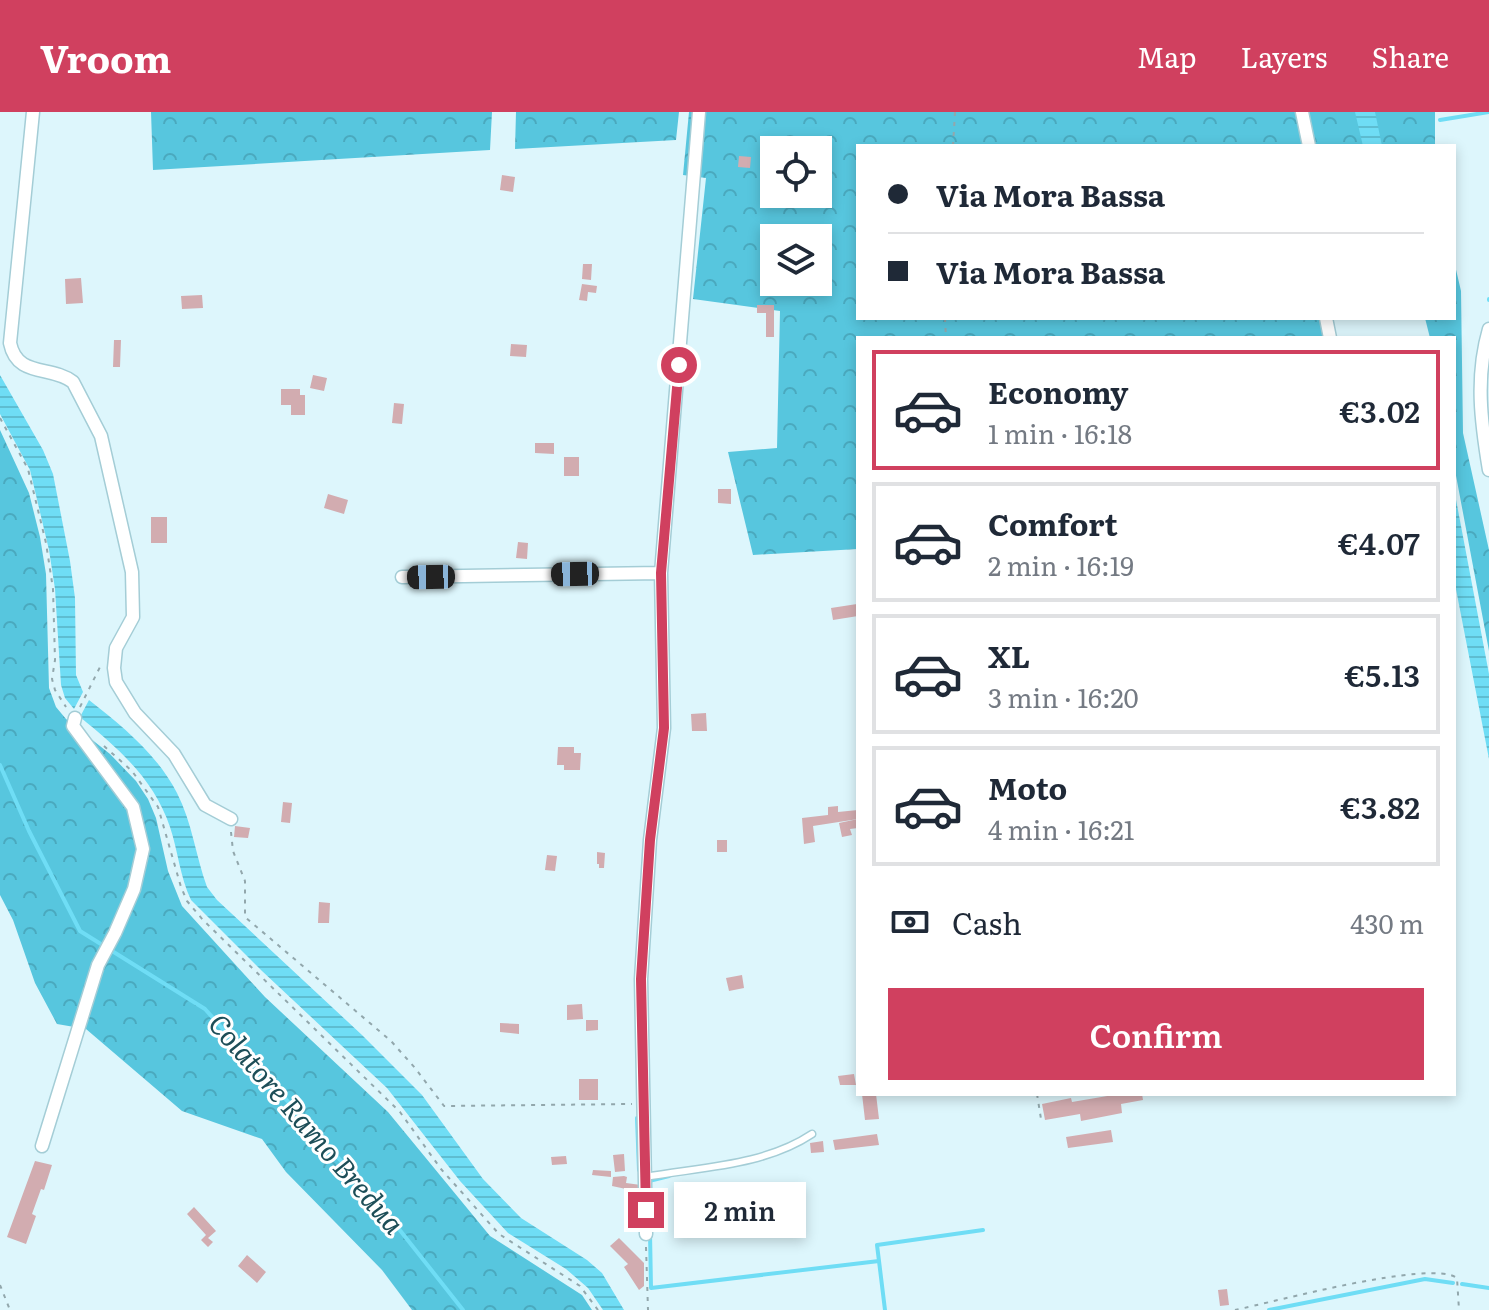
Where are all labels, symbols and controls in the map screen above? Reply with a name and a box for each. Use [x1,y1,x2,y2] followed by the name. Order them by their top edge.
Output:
[40,28,171,85] text: Vroom
[1137,35,1196,77] text: Map
[1240,35,1327,77] text: Layers
[1371,35,1449,77] text: Share
[760,136,832,296] map controls
[760,136,832,208] button: locate
[936,172,1165,216] text: Via Mora Bassa
[760,224,832,296] button: layers
[936,249,1165,293] text: Via Mora Bassa
[661,347,697,383] route start
[988,369,1128,413] text: Economy
[892,374,964,446] icon: car
[1339,388,1420,432] text: €3.02
[988,413,1132,452] text: 1 min · 16:18
[988,501,1118,545] text: Comfort
[892,506,964,578] icon: car
[1338,520,1420,564] text: €4.07
[988,545,1134,584] text: 2 min · 16:19
[551,562,599,586] car
[407,565,455,589] car
[988,633,1030,677] text: XL
[892,638,964,710] icon: car
[1345,652,1420,696] text: €5.13
[988,677,1139,716] text: 3 min · 16:20
[988,765,1067,809] text: Moto
[892,770,964,842] icon: car
[1340,784,1420,828] text: €3.82
[988,809,1134,848] text: 4 min · 16:21
[888,900,932,944] icon: cash
[952,900,1022,944] text: Cash
[1350,903,1424,942] text: 430 m
[888,988,1424,1080] button: Confirm
[200,1003,415,1242] water label: Colatore Ramo Bredua
[674,1182,806,1238] callout: 2 min
[704,1190,776,1229] text: 2 min
[628,1192,664,1228] route end

